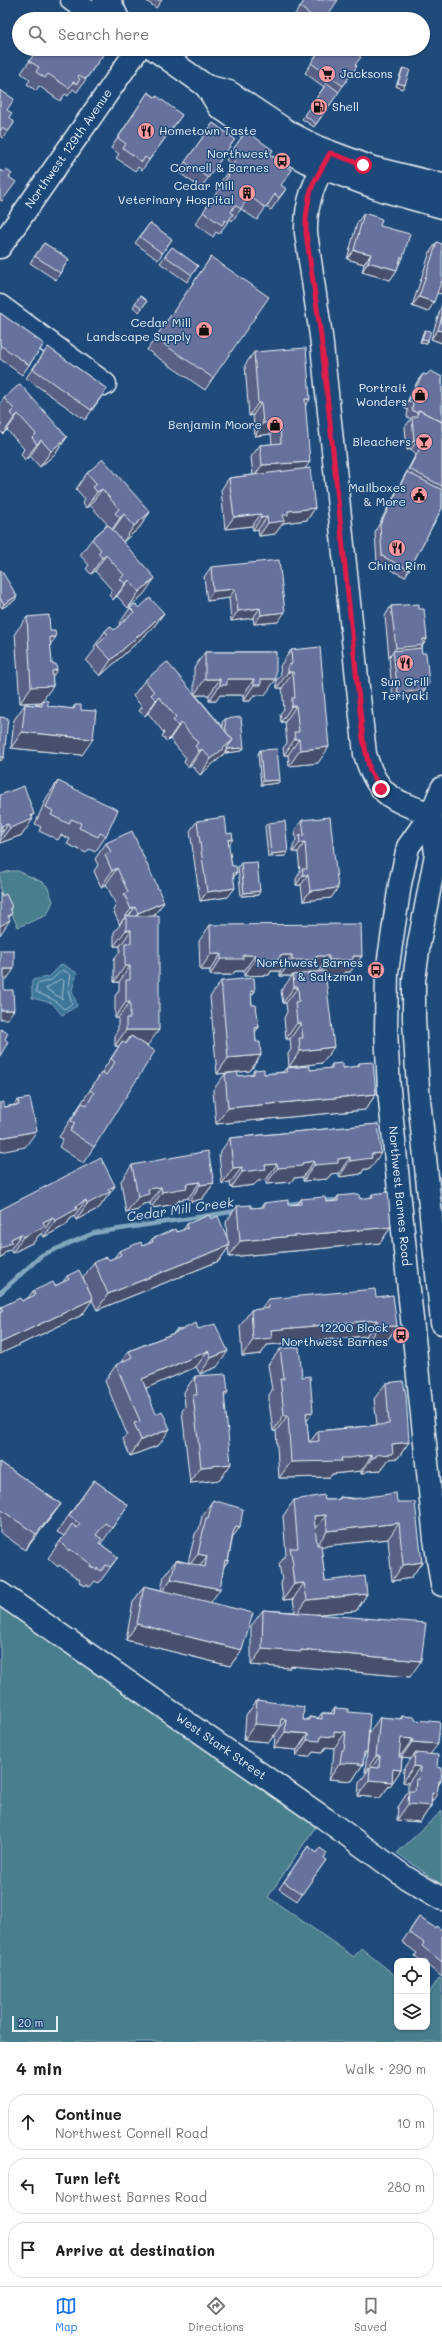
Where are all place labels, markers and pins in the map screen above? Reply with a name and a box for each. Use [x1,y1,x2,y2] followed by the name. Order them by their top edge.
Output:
[317,64,337,84] supermarket icon: Jacksons
[340,65,393,81] place label: Jacksons
[309,97,329,117] fuel station icon: Shell
[332,98,359,114] place label: Shell
[136,121,156,141] restaurant icon: Hometown Taste
[159,122,257,138] place label: Hometown Taste
[170,145,269,175] place label: Northwest Cornell & Barnes
[272,151,292,171] bus stop icon: Northwest Cornell & Barnes
[118,177,234,207] place label: Cedar Mill Veterinary Hospital
[237,183,257,203] building icon: Cedar Mill Veterinary Hospital
[87,314,191,344] place label: Cedar Mill Landscape Supply
[194,320,214,340] shop icon: Cedar Mill Landscape Supply
[356,379,407,409] place label: Portrait Wonders
[410,385,430,405] shop icon: Portrait Wonders
[265,415,285,435] shop icon: Benjamin Moore
[168,416,262,432] place label: Benjamin Moore
[414,432,434,452] bar icon: Bleachers
[353,433,411,449] place label: Bleachers
[348,479,406,509] place label: Mailboxes & More
[409,485,429,505] public building icon: Mailboxes & More
[387,538,407,558] restaurant icon: China Rim
[368,557,426,573] place label: China Rim
[395,653,415,673] restaurant icon: Sun Grill Teriyaki
[381,673,429,703] place label: Sun Grill Teriyaki
[256,954,363,984] place label: Northwest Barnes & Saltzman
[366,960,386,980] bus stop icon: Northwest Barnes & Saltzman
[281,1319,388,1349] place label: 12200 Block Northwest Barnes
[391,1325,411,1345] bus stop icon: 12200 Block Northwest Barnes

